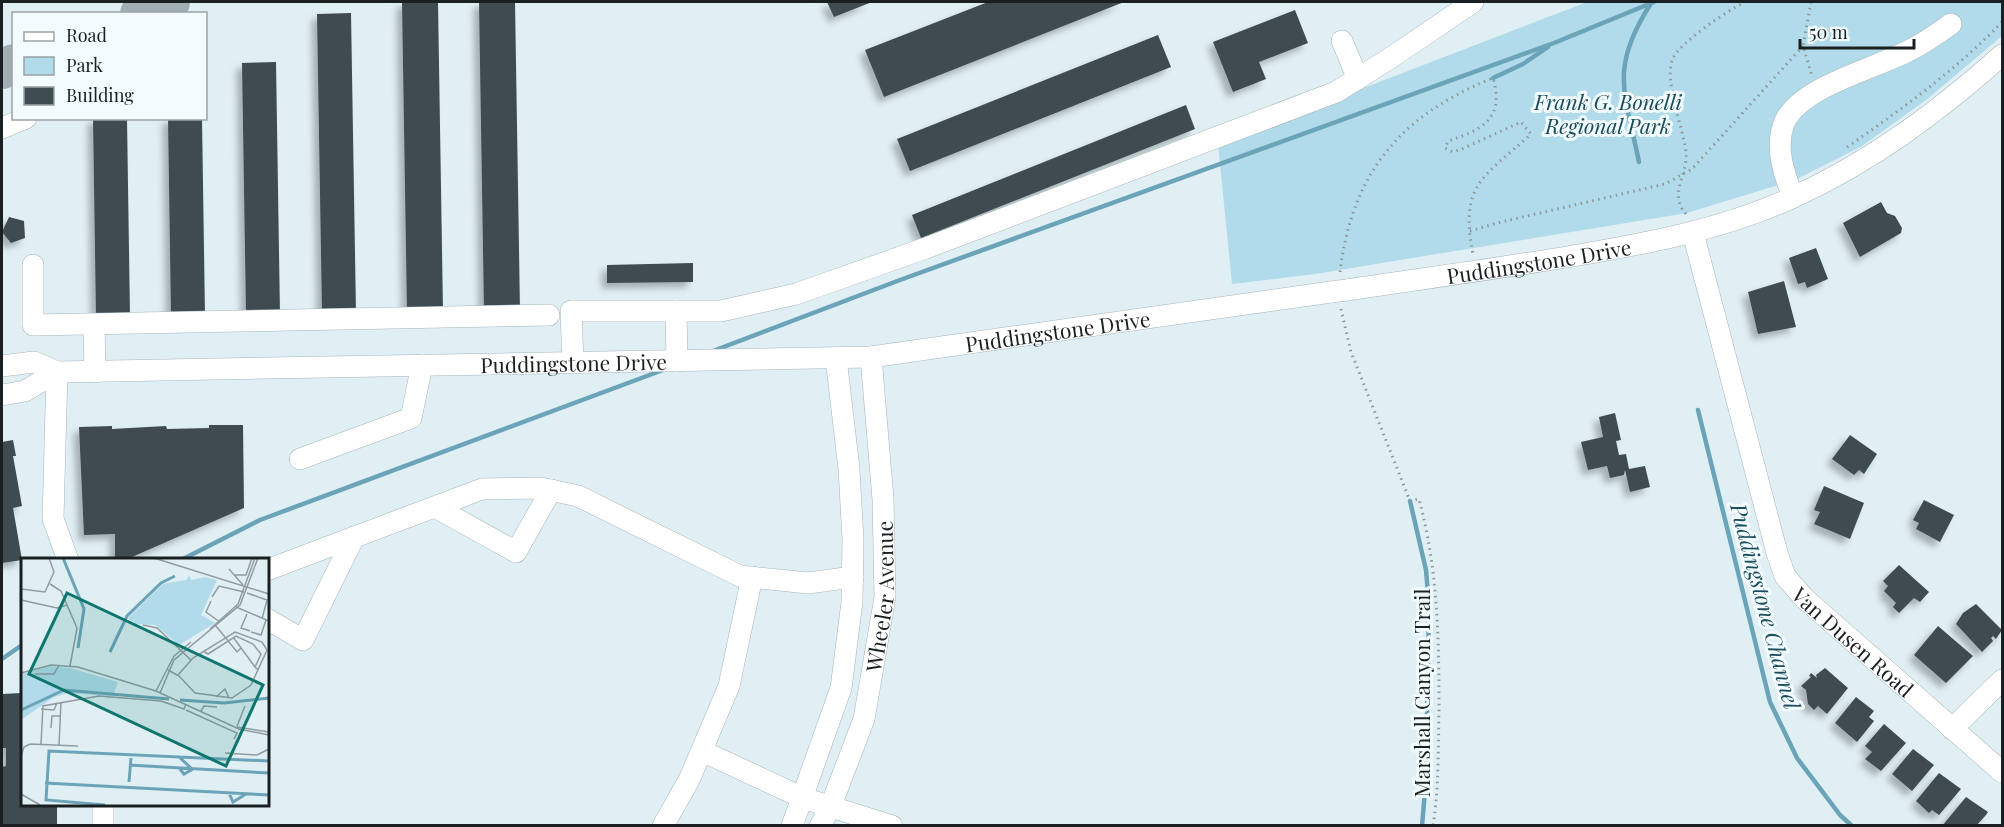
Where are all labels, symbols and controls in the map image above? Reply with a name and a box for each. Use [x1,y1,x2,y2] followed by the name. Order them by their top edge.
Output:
[12,12,207,120] legend
[1800,12,1914,50] scale bar
[1809,20,1848,44] text: 50 m
[66,23,107,47] text: Road
[66,53,103,77] text: Park
[66,83,134,107] text: Building
[1533,87,1682,139] park label: Frank G. Bonelli Regional Park
[1445,232,1633,289] street label: Puddingstone Drive
[963,304,1152,358] street label: Puddingstone Drive
[480,347,667,378] street label: Puddingstone Drive
[1724,499,1808,713] water label: Puddingstone Channel
[858,521,899,675] street label: Wheeler Avenue
[21,558,268,806] inset map
[1786,580,1920,702] street label: Van Dusen Road
[1407,589,1435,797] street label: Marshall Canyon Trail

